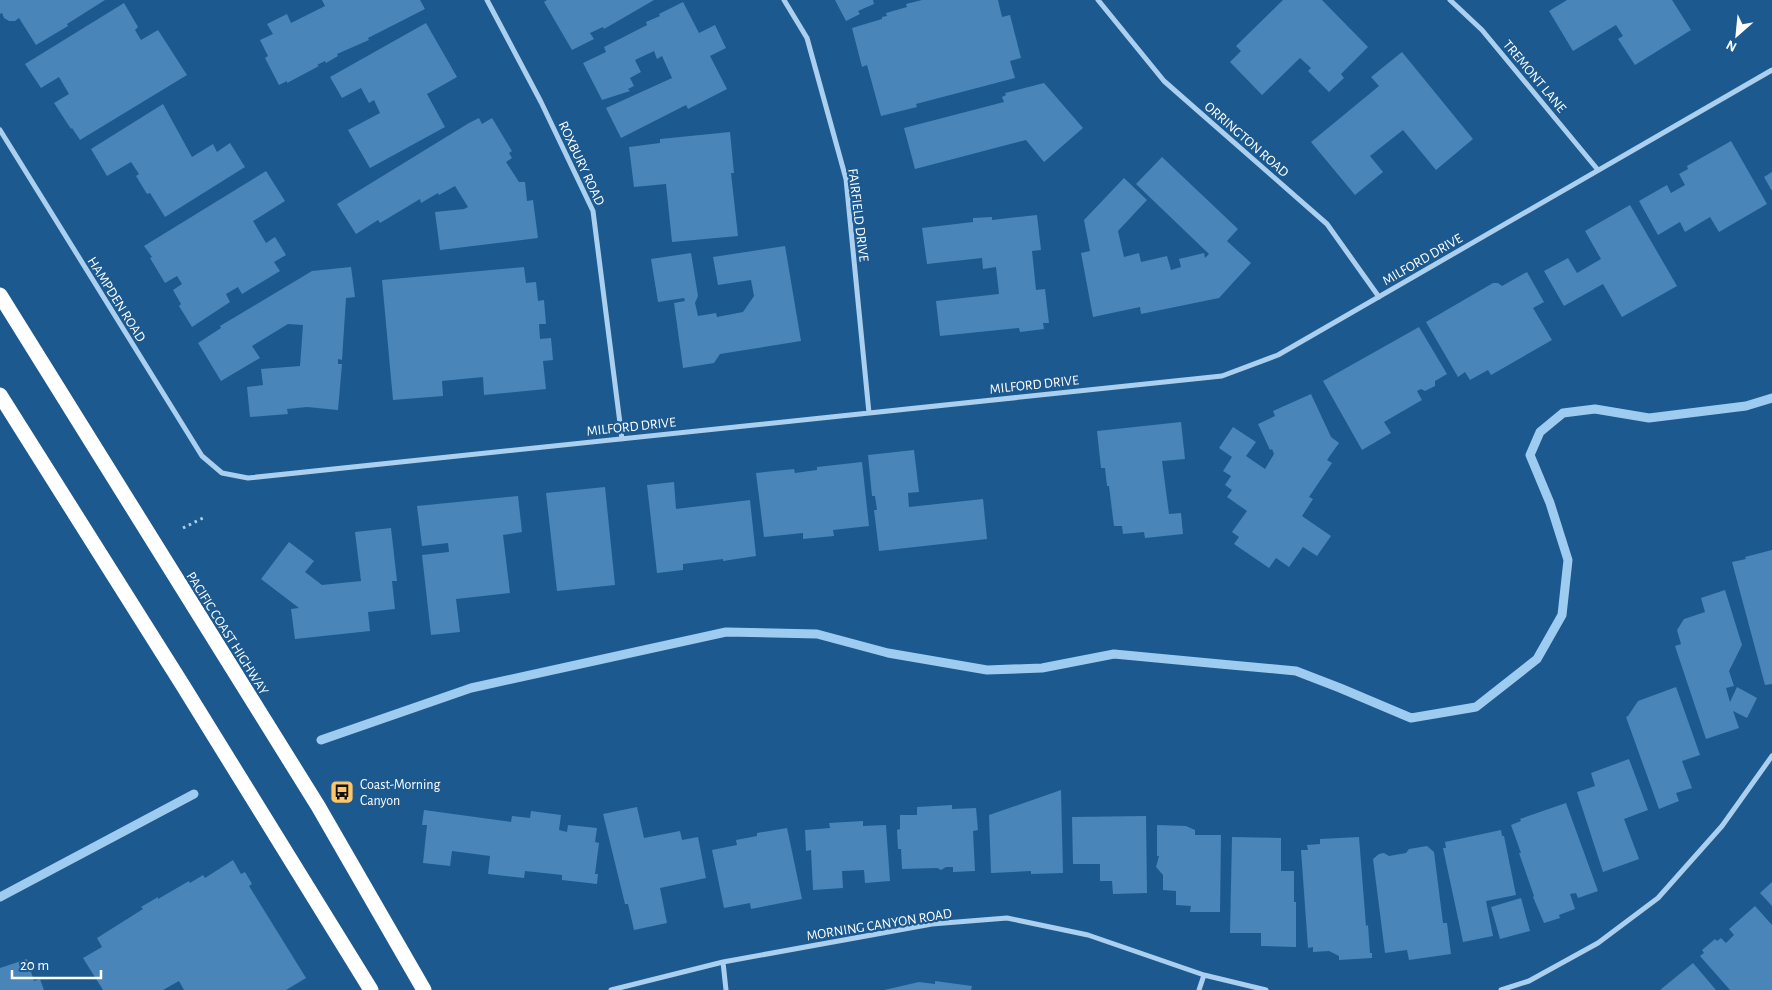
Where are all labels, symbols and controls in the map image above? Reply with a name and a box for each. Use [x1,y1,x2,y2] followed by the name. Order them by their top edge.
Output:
[1712,10,1762,60] north arrow
[1724,37,1739,54] text: N
[1500,38,1569,116] street label: TREMONT LANE
[1202,100,1291,180] street label: ORRINGTON ROAD
[555,119,607,208] street label: ROXBURY ROAD
[845,168,871,263] street label: FAIRFIELD DRIVE
[1380,231,1465,288] street label: MILFORD DRIVE
[84,255,148,344] street label: HAMPDEN ROAD
[989,373,1080,397] street label: MILFORD DRIVE
[586,415,677,439] street label: MILFORD DRIVE
[184,570,271,698] street label: PACIFIC COAST HIGHWAY
[360,778,441,808] place label: Coast-Morning Canyon
[329,779,355,805] bus stop icon: Coast-Morning Canyon
[805,907,953,943] street label: MORNING CANYON ROAD
[12,948,101,980] scale bar
[20,958,49,973] text: 20 m

